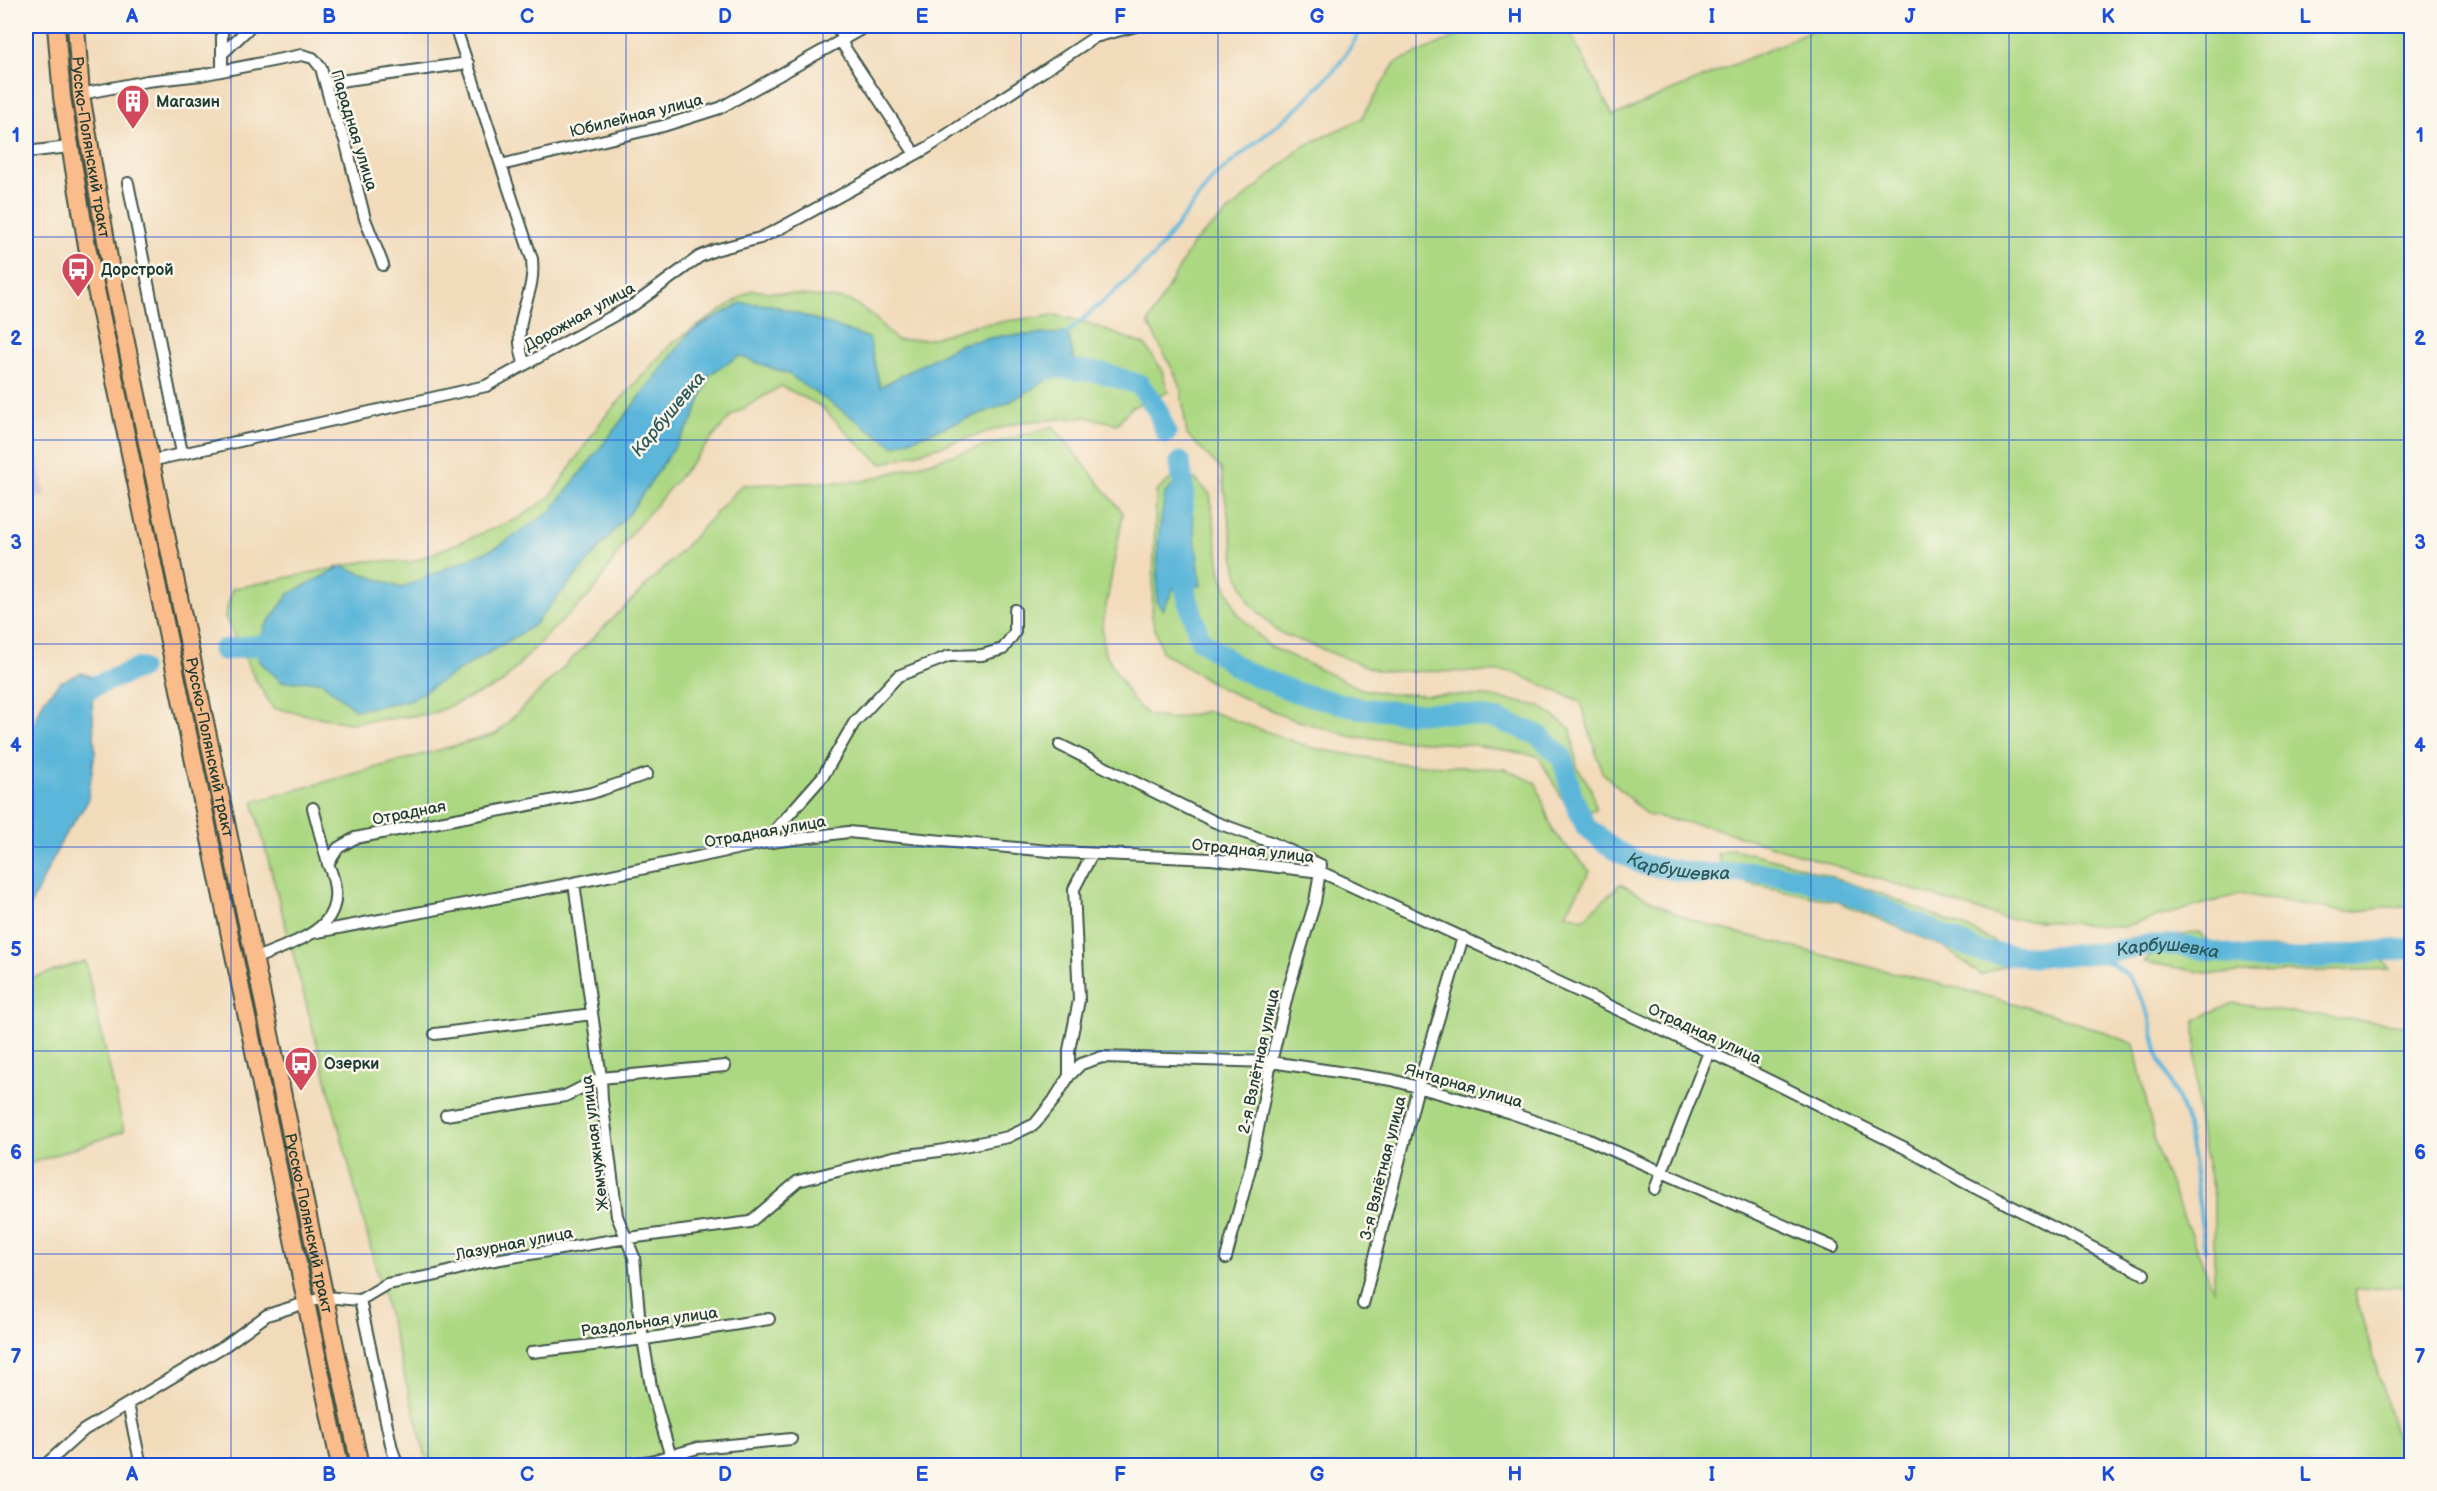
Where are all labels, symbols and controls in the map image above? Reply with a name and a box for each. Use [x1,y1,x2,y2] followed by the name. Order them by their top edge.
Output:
[125,5,139,29] text: A
[322,5,336,29] text: B
[520,5,534,29] text: C
[718,5,732,29] text: D
[916,5,929,29] text: E
[1114,5,1126,29] text: F
[1310,5,1325,29] text: G
[1508,5,1522,29] text: H
[1709,5,1715,29] text: I
[1905,5,1917,29] text: J
[2101,5,2115,29] text: K
[2299,5,2311,29] text: L
[67,56,113,240] street label: Русско-Полянский тракт
[326,68,381,194] street label: Парадная улица
[115,83,151,130] building icon: Магазин
[568,91,705,142] street label: Юбилейная улица
[156,93,220,112] place label: Магазин
[12,124,20,148] text: 1
[2416,124,2424,148] text: 1
[60,251,96,298] bus stop icon: Дорстрой
[101,261,174,280] place label: Дорстрой
[521,279,639,356] street label: Дорожная улица
[10,327,22,351] text: 2
[2414,327,2426,351] text: 2
[627,368,710,461] water label: Карбушевка
[10,531,22,555] text: 3
[2414,531,2426,555] text: 3
[181,656,237,840] street label: Русско-Полянский тракт
[10,734,22,758] text: 4
[2414,734,2426,758] text: 4
[371,797,448,830] street label: Отрадная
[703,812,828,853] street label: Отрадная улица
[1191,836,1316,867] street label: Отрадная улица
[1624,848,1731,885] water label: Карбушевка
[2115,935,2221,963] water label: Карбушевка
[10,938,22,962] text: 5
[2414,938,2426,962] text: 5
[1235,987,1284,1136] street label: 2-я Взлётная улица
[1645,1000,1765,1069] street label: Отрадная улица
[283,1045,319,1092] bus stop icon: Озерки
[324,1055,379,1074] place label: Озерки
[1402,1061,1525,1113] street label: Янтарная улица
[578,1074,613,1212] street label: Жемчужная улица
[1356,1094,1411,1243] street label: 3-я Взлётная улица
[280,1131,336,1316] street label: Русско-Полянский тракт
[10,1141,22,1165] text: 6
[2414,1141,2426,1165] text: 6
[453,1224,575,1265] street label: Лазурная улица
[579,1303,719,1342] street label: Раздольная улица
[10,1345,22,1369] text: 7
[2414,1345,2426,1369] text: 7
[125,1463,139,1487] text: A
[322,1463,336,1487] text: B
[520,1463,534,1487] text: C
[718,1463,732,1487] text: D
[916,1463,929,1487] text: E
[1114,1463,1126,1487] text: F
[1310,1463,1325,1487] text: G
[1508,1463,1522,1487] text: H
[1709,1463,1715,1487] text: I
[1905,1463,1917,1487] text: J
[2101,1463,2115,1487] text: K
[2299,1463,2311,1487] text: L

